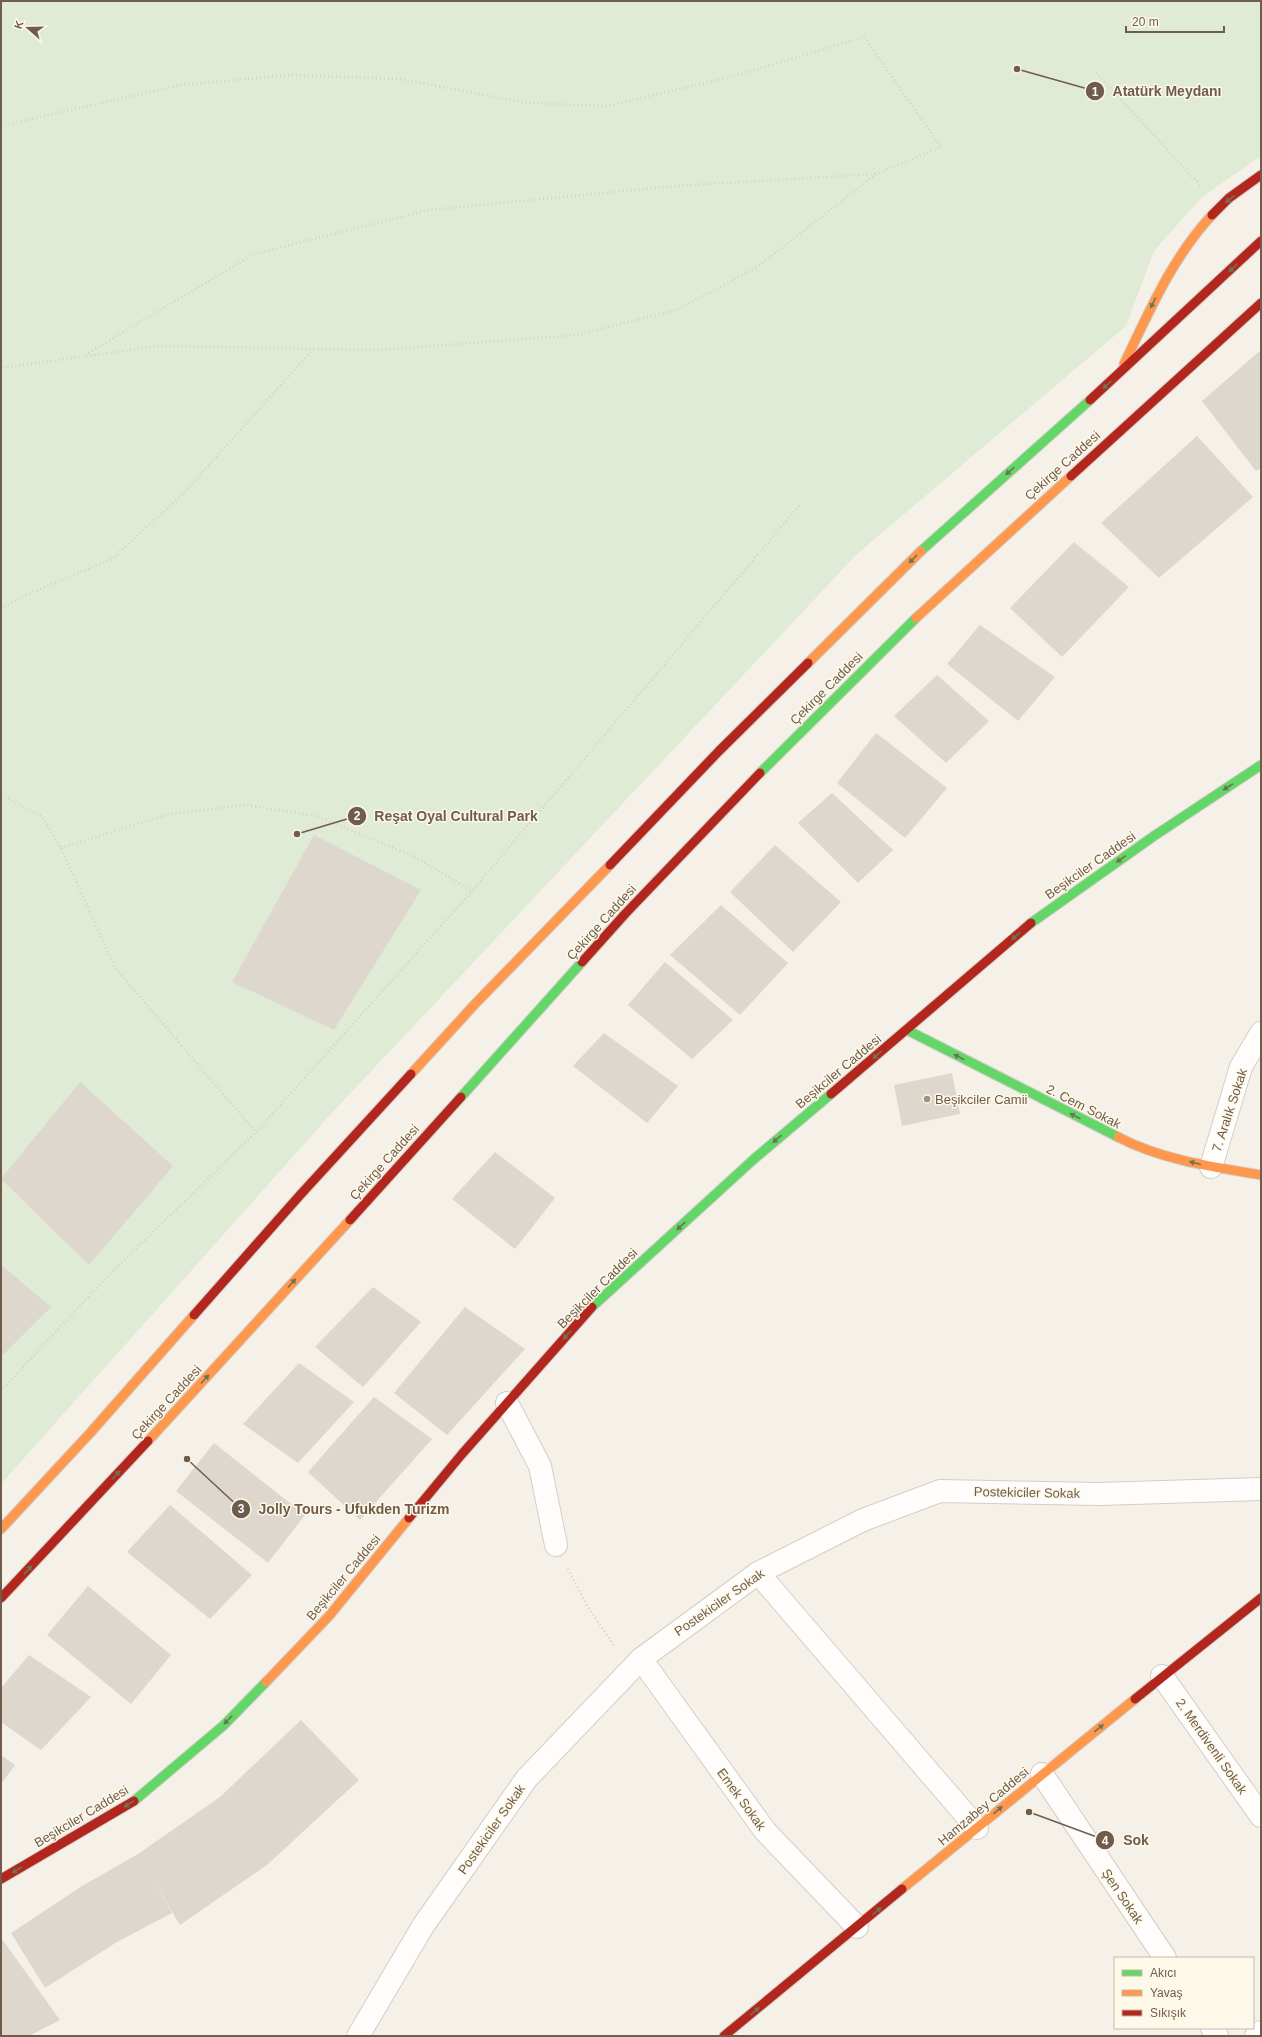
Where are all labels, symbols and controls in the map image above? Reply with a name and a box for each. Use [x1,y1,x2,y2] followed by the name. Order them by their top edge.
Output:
[8,8,48,48] north arrow
[1126,8,1224,34] scale bar
[1132,15,1159,29] text: 20 m
[12,19,26,30] text: K
[1085,78,1230,104] callout: Atatürk Meydanı
[1113,83,1221,99] text: Atatürk Meydanı
[1092,85,1099,99] text: 1
[1224,195,1235,203] one-way arrow
[1228,263,1238,272] one-way arrow
[1150,297,1157,308] one-way arrow
[1102,381,1112,390] one-way arrow
[1022,428,1103,503] street label: Çekirge Caddesi
[1005,467,1015,476] one-way arrow
[908,554,918,563] one-way arrow
[787,649,866,728] street label: Çekirge Caddesi
[1223,783,1234,791] one-way arrow
[347,803,546,829] callout: Reşat Oyal Cultural Park
[374,808,538,824] text: Reşat Oyal Cultural Park
[354,809,361,823] text: 2
[1042,829,1138,902] street label: Beşikciler Caddesi
[1115,855,1126,863] one-way arrow
[564,882,639,963] street label: Çekirge Caddesi
[1010,931,1021,940] one-way arrow
[793,1031,884,1111] street label: Beşikciler Caddesi
[871,1051,882,1060] one-way arrow
[953,1054,965,1060] one-way arrow
[1209,1066,1250,1154] street label: 7. Aralık Sokak
[1044,1081,1124,1132] street label: 2. Cem Sokak
[935,1092,1028,1107] place label: Beşikciler Camii
[922,1094,932,1104] marker: Beşikciler Camii
[1069,1112,1081,1119] one-way arrow
[347,1122,422,1203] street label: Çekirge Caddesi
[772,1134,783,1143] one-way arrow
[1189,1159,1201,1165] one-way arrow
[676,1221,685,1230] one-way arrow
[554,1245,641,1331] street label: Beşikciler Caddesi
[287,1278,297,1288] one-way arrow
[563,1331,572,1340] one-way arrow
[128,1362,205,1443] street label: Çekirge Caddesi
[200,1374,209,1384] one-way arrow
[112,1470,121,1480] one-way arrow
[974,1484,1081,1501] street label: Postekiciler Sokak
[231,1496,458,1522] callout: Jolly Tours - Ufukden Turizm
[259,1501,449,1517] text: Jolly Tours - Ufukden Turizm
[238,1502,245,1516] text: 3
[303,1531,384,1623] street label: Beşikciler Caddesi
[23,1565,32,1575] one-way arrow
[671,1566,767,1639] street label: Postekiciler Sokak
[1173,1696,1251,1797] street label: 2. Merdivenli Sokak
[223,1715,233,1725] one-way arrow
[1093,1723,1104,1732] one-way arrow
[935,1764,1032,1849] street label: Hamzabey Caddesi
[714,1765,769,1834] street label: Emek Sokak
[455,1781,528,1877] street label: Postekiciler Sokak
[32,1782,131,1850] street label: Beşikciler Caddesi
[123,1800,135,1807] one-way arrow
[993,1806,1004,1815] one-way arrow
[1095,1827,1157,1853] callout: Sok
[1123,1832,1149,1848] text: Sok
[1102,1834,1109,1848] text: 4
[11,1866,23,1873] one-way arrow
[1099,1866,1147,1927] street label: Şen Sokak
[871,1907,882,1916] one-way arrow
[1114,1957,1254,2029] legend
[1150,1966,1177,1980] text: Akıcı
[1150,1986,1182,2000] text: Yavaş
[1150,2006,1187,2020] text: Sıkışık
[749,2007,760,2016] one-way arrow

